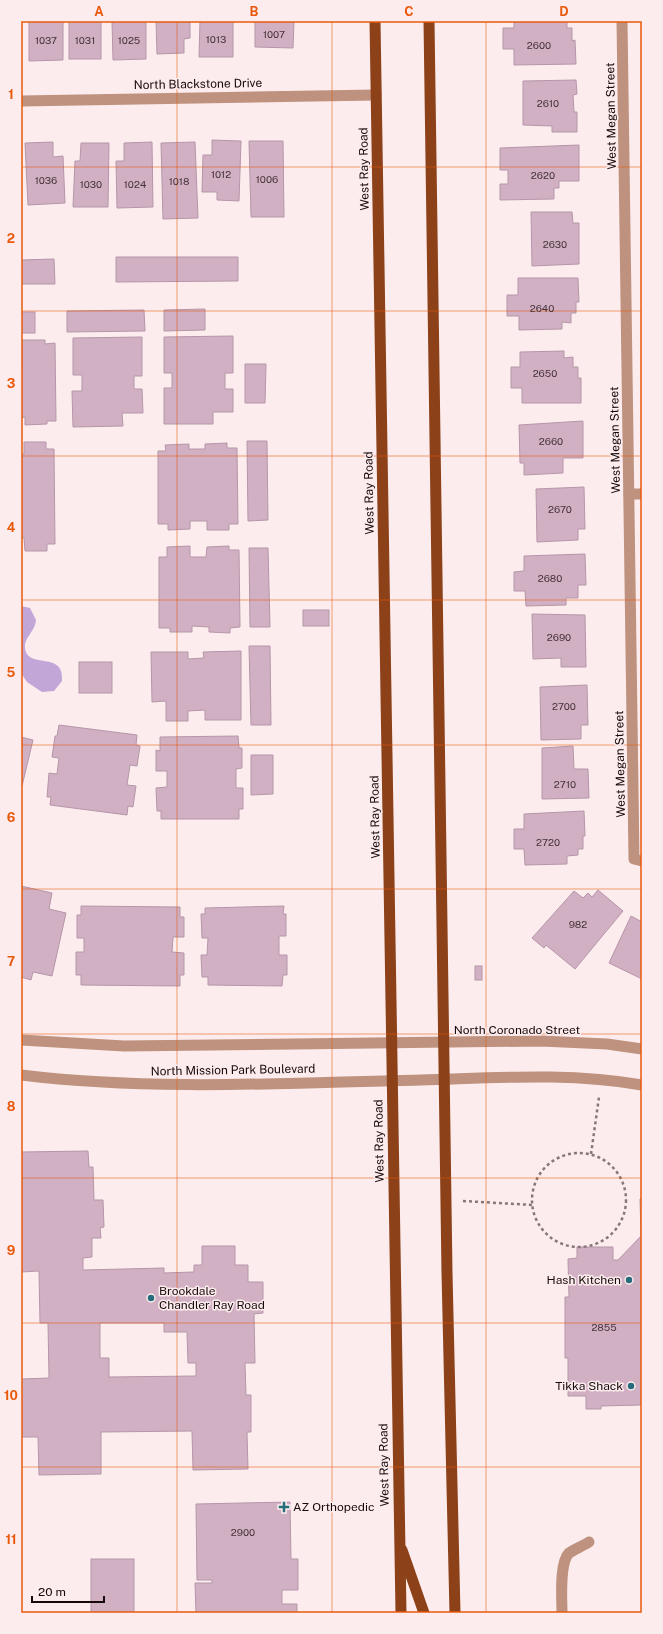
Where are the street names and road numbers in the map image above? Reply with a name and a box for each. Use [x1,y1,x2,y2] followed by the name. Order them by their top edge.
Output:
[603,62,619,170] street label: West Megan Street
[134,76,263,92] street label: North Blackstone Drive
[356,127,372,211] street label: West Ray Road
[607,386,623,494] street label: West Megan Street
[361,451,377,535] street label: West Ray Road
[612,710,628,818] street label: West Megan Street
[367,775,383,859] street label: West Ray Road
[454,1023,581,1037] street label: North Coronado Street
[150,1062,316,1078] street label: North Mission Park Boulevard
[371,1099,387,1183] street label: West Ray Road
[376,1423,392,1507] street label: West Ray Road

